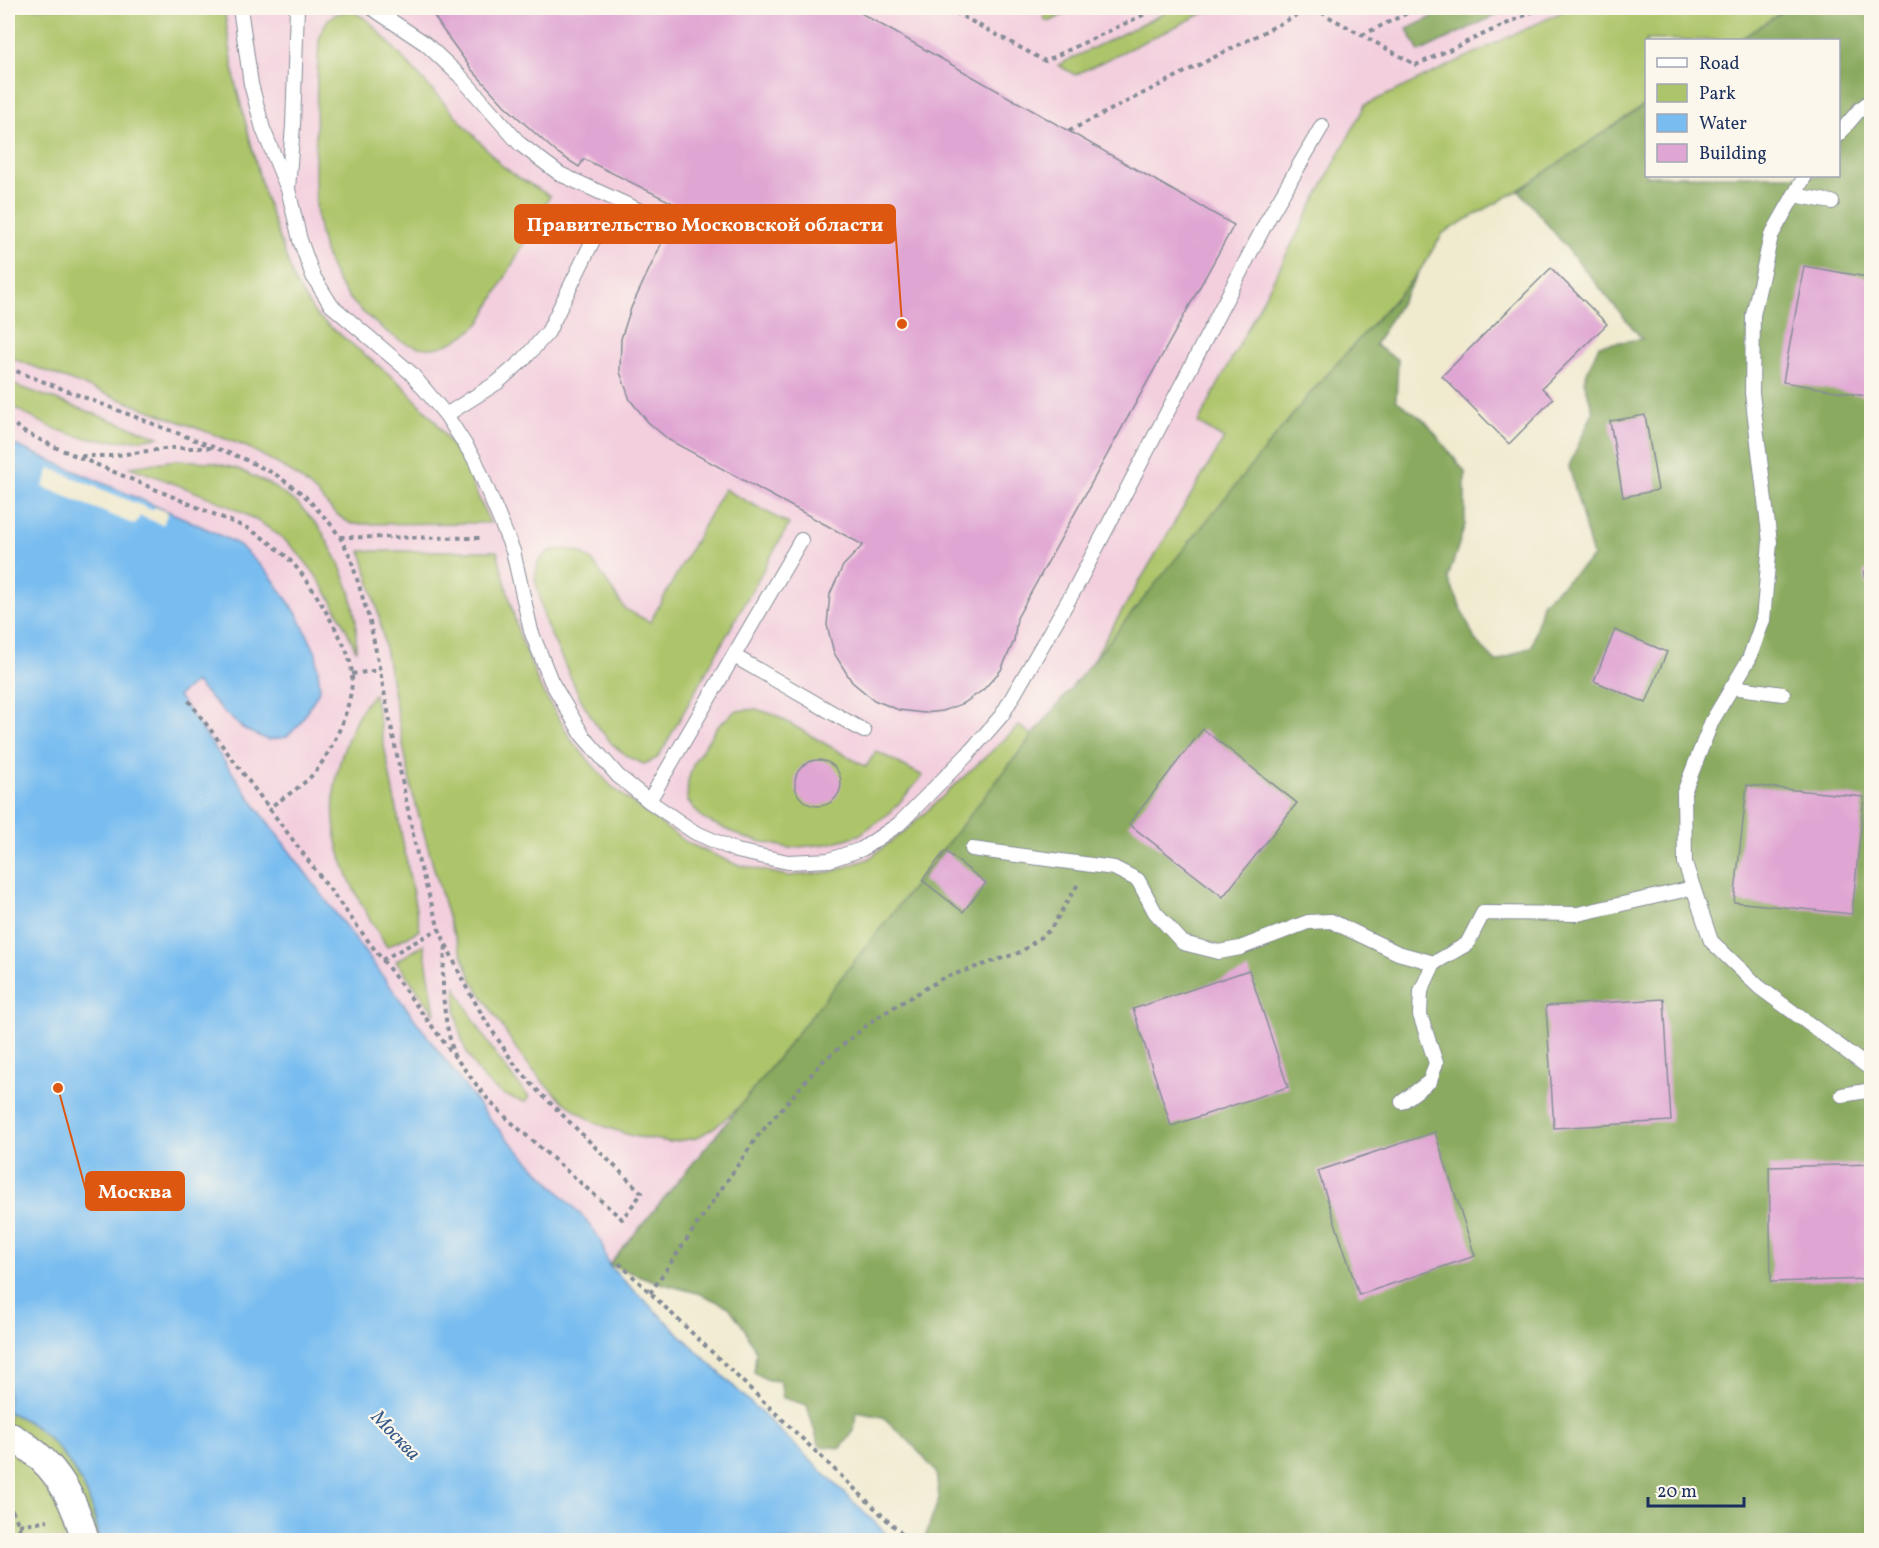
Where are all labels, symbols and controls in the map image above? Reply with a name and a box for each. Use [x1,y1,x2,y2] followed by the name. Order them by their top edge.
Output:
[1645,39,1840,177] legend
[1699,52,1740,77] text: Road
[1699,82,1736,107] text: Park
[1699,112,1747,137] text: Water
[1699,142,1767,167] text: Building
[515,205,895,243] callout: Правительство Московской области
[527,212,883,240] text: Правительство Московской области
[86,1172,184,1210] callout: Москва
[98,1179,172,1207] text: Москва
[363,1404,426,1467] water label: Москва
[1648,1470,1744,1508] scale bar
[1657,1480,1697,1505] text: 20 m

